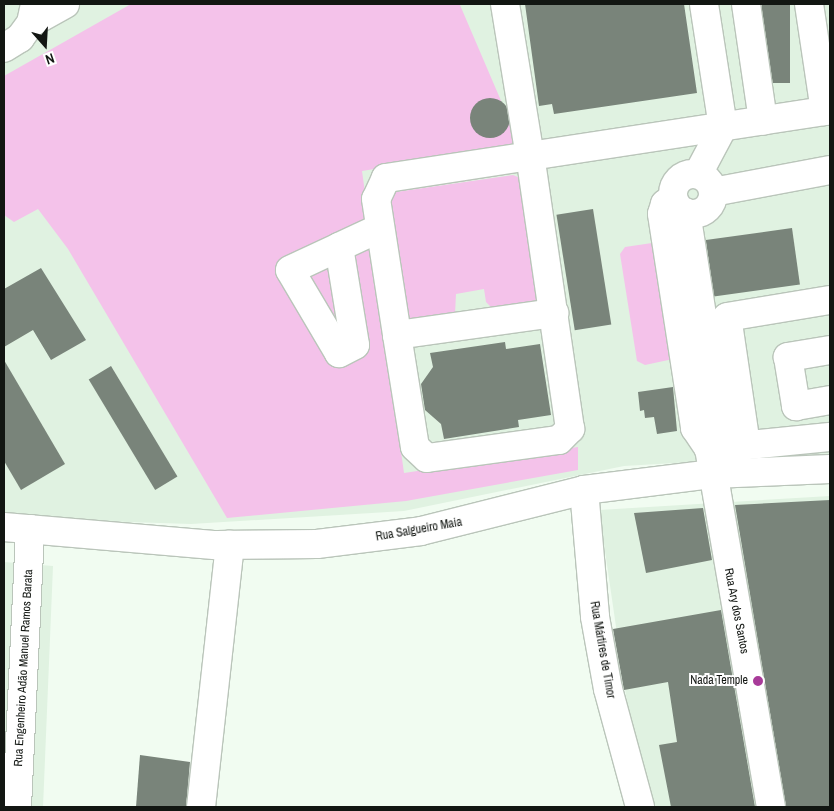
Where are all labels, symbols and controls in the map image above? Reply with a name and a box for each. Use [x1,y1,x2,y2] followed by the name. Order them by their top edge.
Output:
[20,20,70,70] north arrow
[43,49,57,69] text: N
[375,515,463,545] street label: Rua Salgueiro Maia
[721,567,751,655] street label: Rua Ary dos Santos
[12,569,36,767] street label: Rua Engenheiro Adão Manuel Ramos Barata
[586,600,618,700] street label: Rua Mártires de Timor
[690,674,748,688] place label: Nada Temple
[752,675,764,687] marker: Nada Temple

